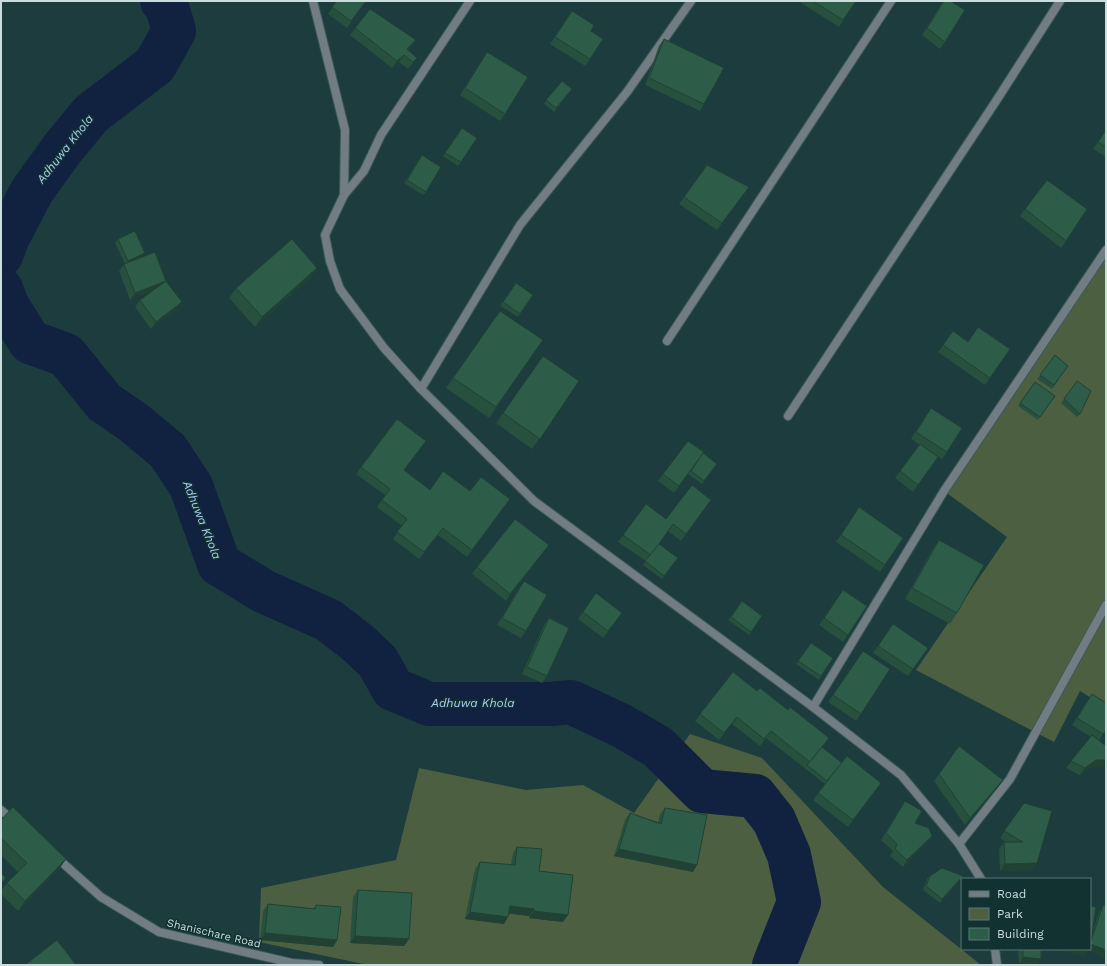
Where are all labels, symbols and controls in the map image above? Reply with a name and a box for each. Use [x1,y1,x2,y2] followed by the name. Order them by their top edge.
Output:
[33,111,97,187] water label: Adhuwa Khola
[180,478,224,562] water label: Adhuwa Khola
[430,696,515,710] water label: Adhuwa Khola
[961,878,1091,950] legend
[997,887,1026,901] text: Road
[997,907,1023,921] text: Park
[166,916,262,951] street label: Shanischare Road
[997,927,1044,941] text: Building

